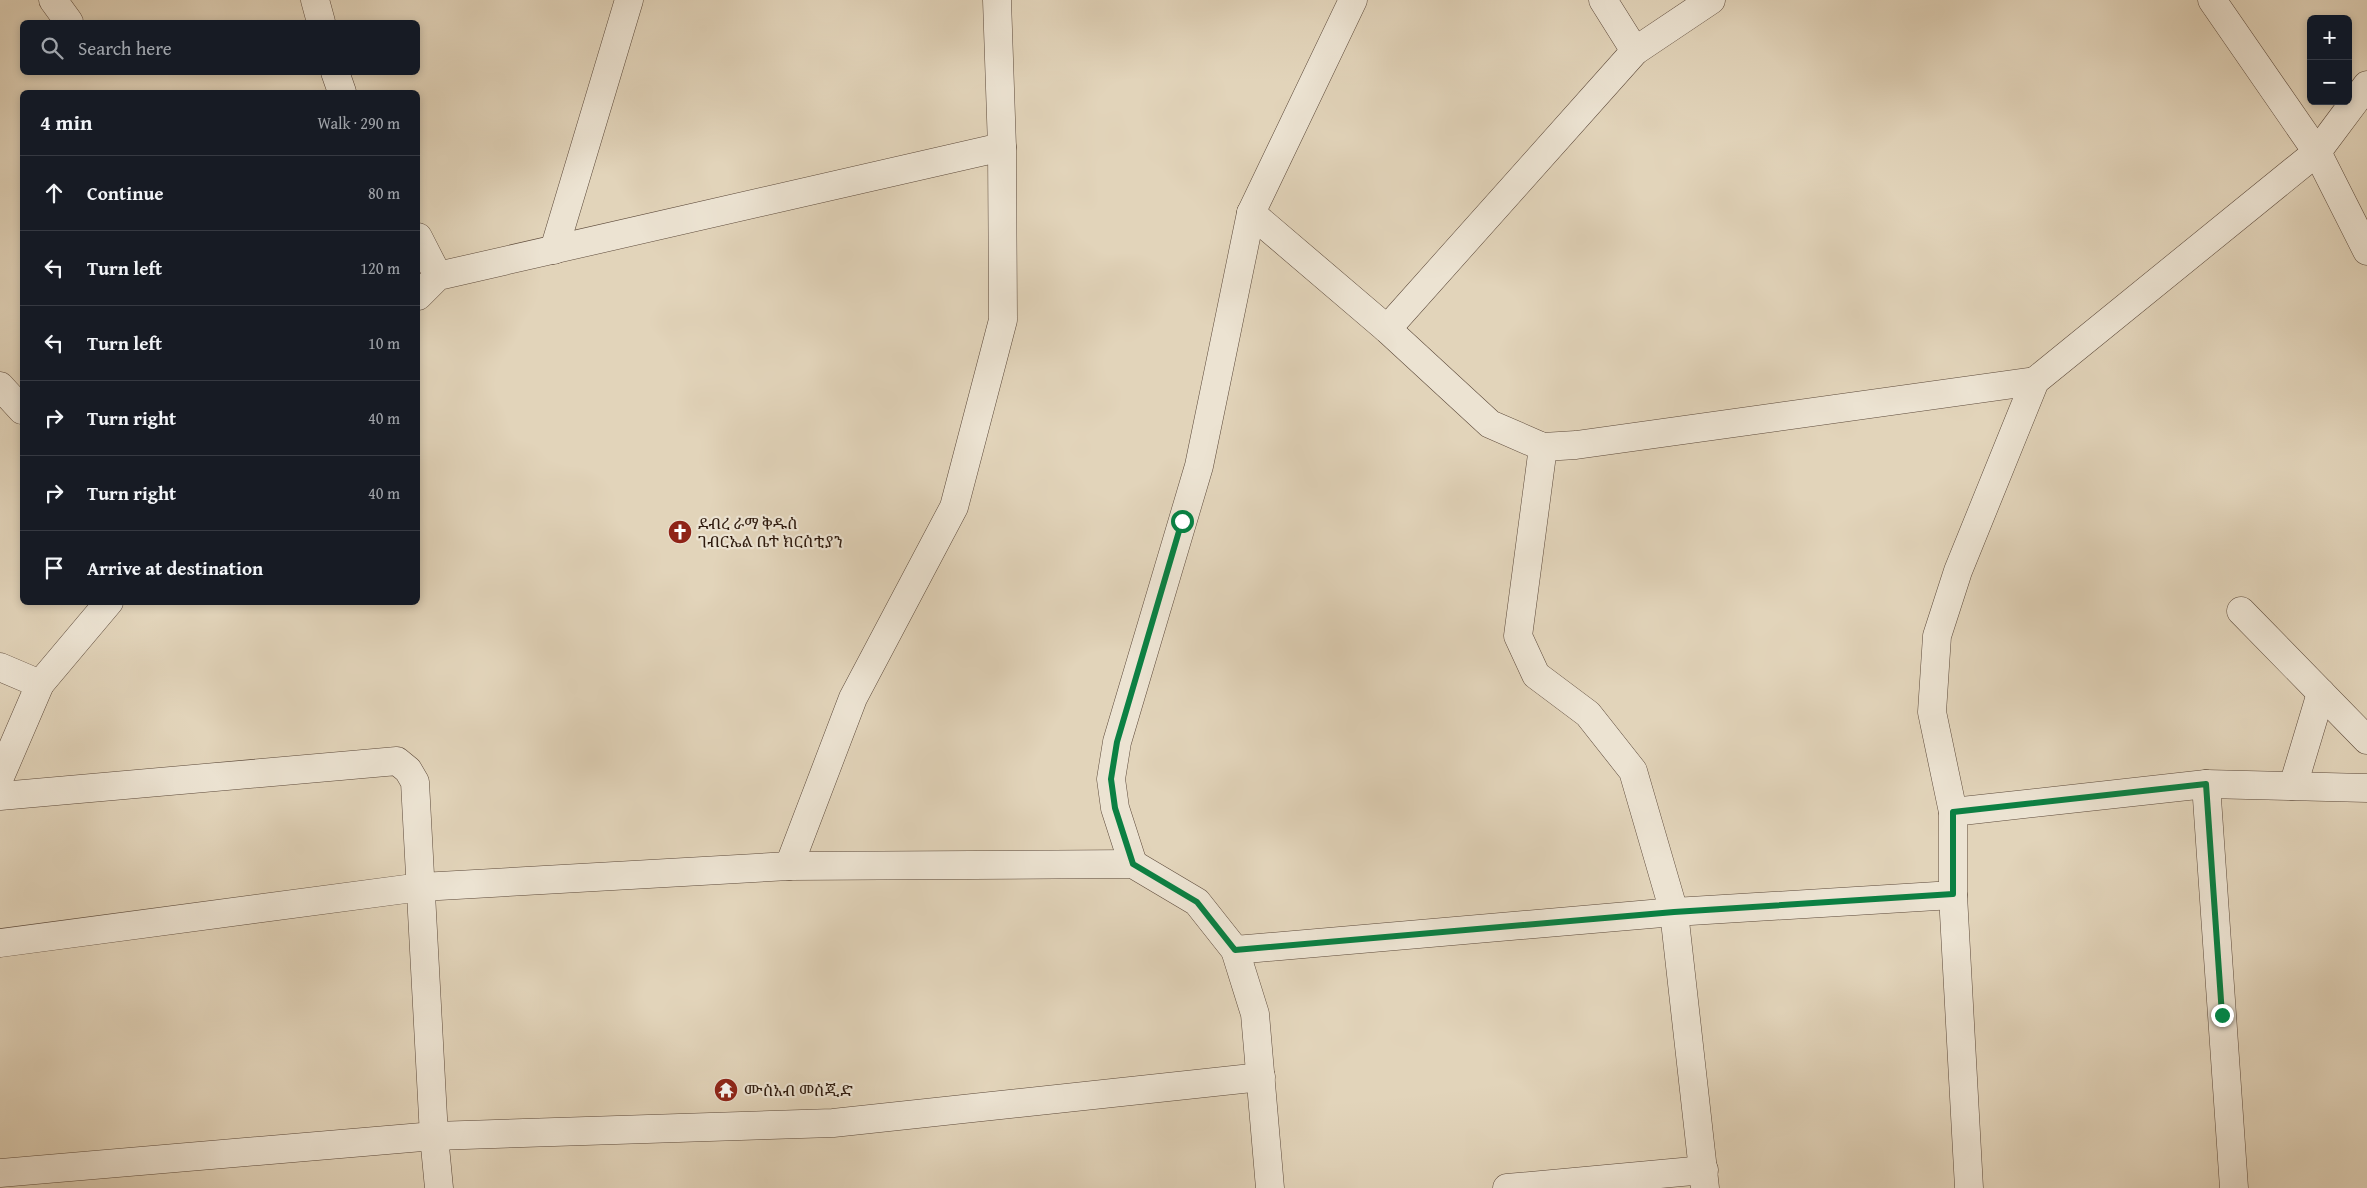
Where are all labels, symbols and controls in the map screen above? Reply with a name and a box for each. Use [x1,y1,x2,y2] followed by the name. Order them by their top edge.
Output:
[2307,15,2352,105] map controls
[2307,15,2352,60] button: +
[20,20,420,75] search box
[38,34,66,62] icon: search
[78,34,172,62] text: Search here
[2307,60,2352,105] button: −
[40,107,92,138] text: 4 min
[317,111,400,135] text: Walk · 290 m
[40,179,68,207] icon: ahead
[87,179,164,207] text: Continue
[368,181,400,205] text: 80 m
[40,254,68,282] icon: left
[87,254,162,282] text: Turn left
[360,256,400,280] text: 120 m
[40,329,68,357] icon: left
[87,329,162,357] text: Turn left
[368,331,400,355] text: 10 m
[40,404,68,432] icon: right
[87,404,176,432] text: Turn right
[368,406,400,430] text: 40 m
[40,479,68,507] icon: right
[87,479,176,507] text: Turn right
[368,481,400,505] text: 40 m
[1171,510,1194,533] route start
[698,511,843,553] place label: ደብረ ራማ ቅዱስ ገብርኤል ቤተ ክርስቲያን
[667,519,693,545] church icon: ደብረ ራማ ቅዱስ ገብርኤል ቤተ ክርስቲያን
[40,554,68,582] icon: arrive
[87,554,263,582] text: Arrive at destination
[2211,1004,2234,1027] route end
[713,1077,739,1103] temple icon: ሙስአብ መስጂድ
[744,1078,853,1102] place label: ሙስአብ መስጂድ

